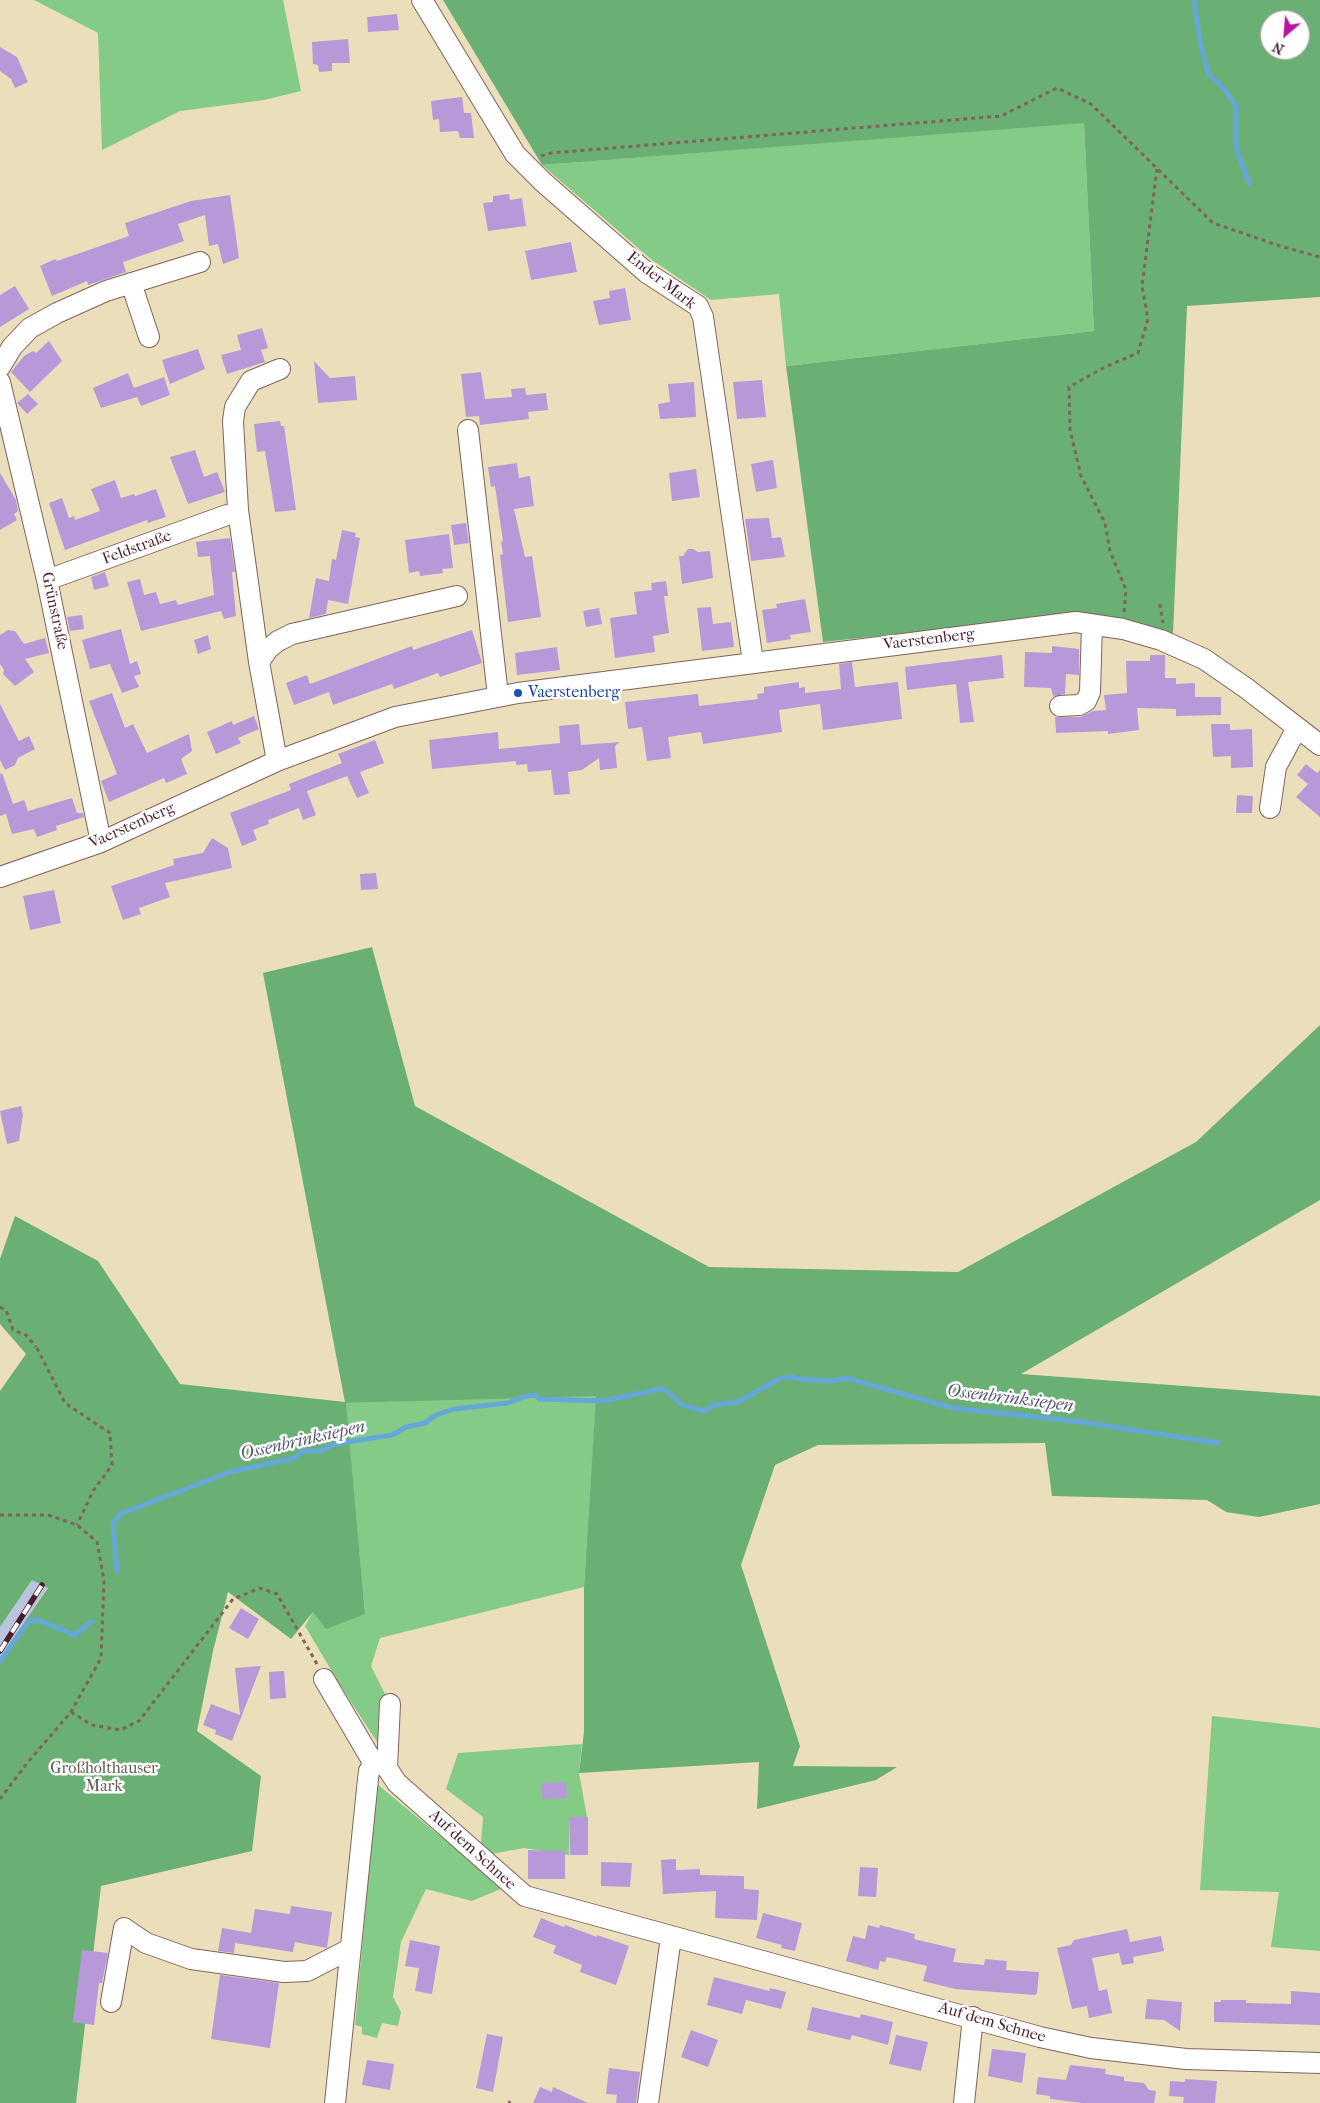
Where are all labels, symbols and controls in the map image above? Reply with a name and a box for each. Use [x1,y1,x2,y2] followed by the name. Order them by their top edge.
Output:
[1260,10,1310,60] north arrow
[1270,38,1287,58] text: N
[622,248,700,314] street label: Ender Mark
[100,527,174,569] street label: Feldstraße
[36,570,72,652] street label: Grünstraße
[882,625,976,655] street label: Vaerstenberg
[528,683,620,703] place label: Vaerstenberg
[512,687,524,699] marker: Vaerstenberg
[86,799,178,853] street label: Vaerstenberg
[945,1381,1075,1417] water label: Ossenbrinksiepen
[238,1416,368,1466] water label: Ossenbrinksiepen
[50,1759,158,1797] park label: Großholthauser Mark
[424,1806,520,1894] street label: Auf dem Schnee
[936,1999,1048,2047] street label: Auf dem Schnee

